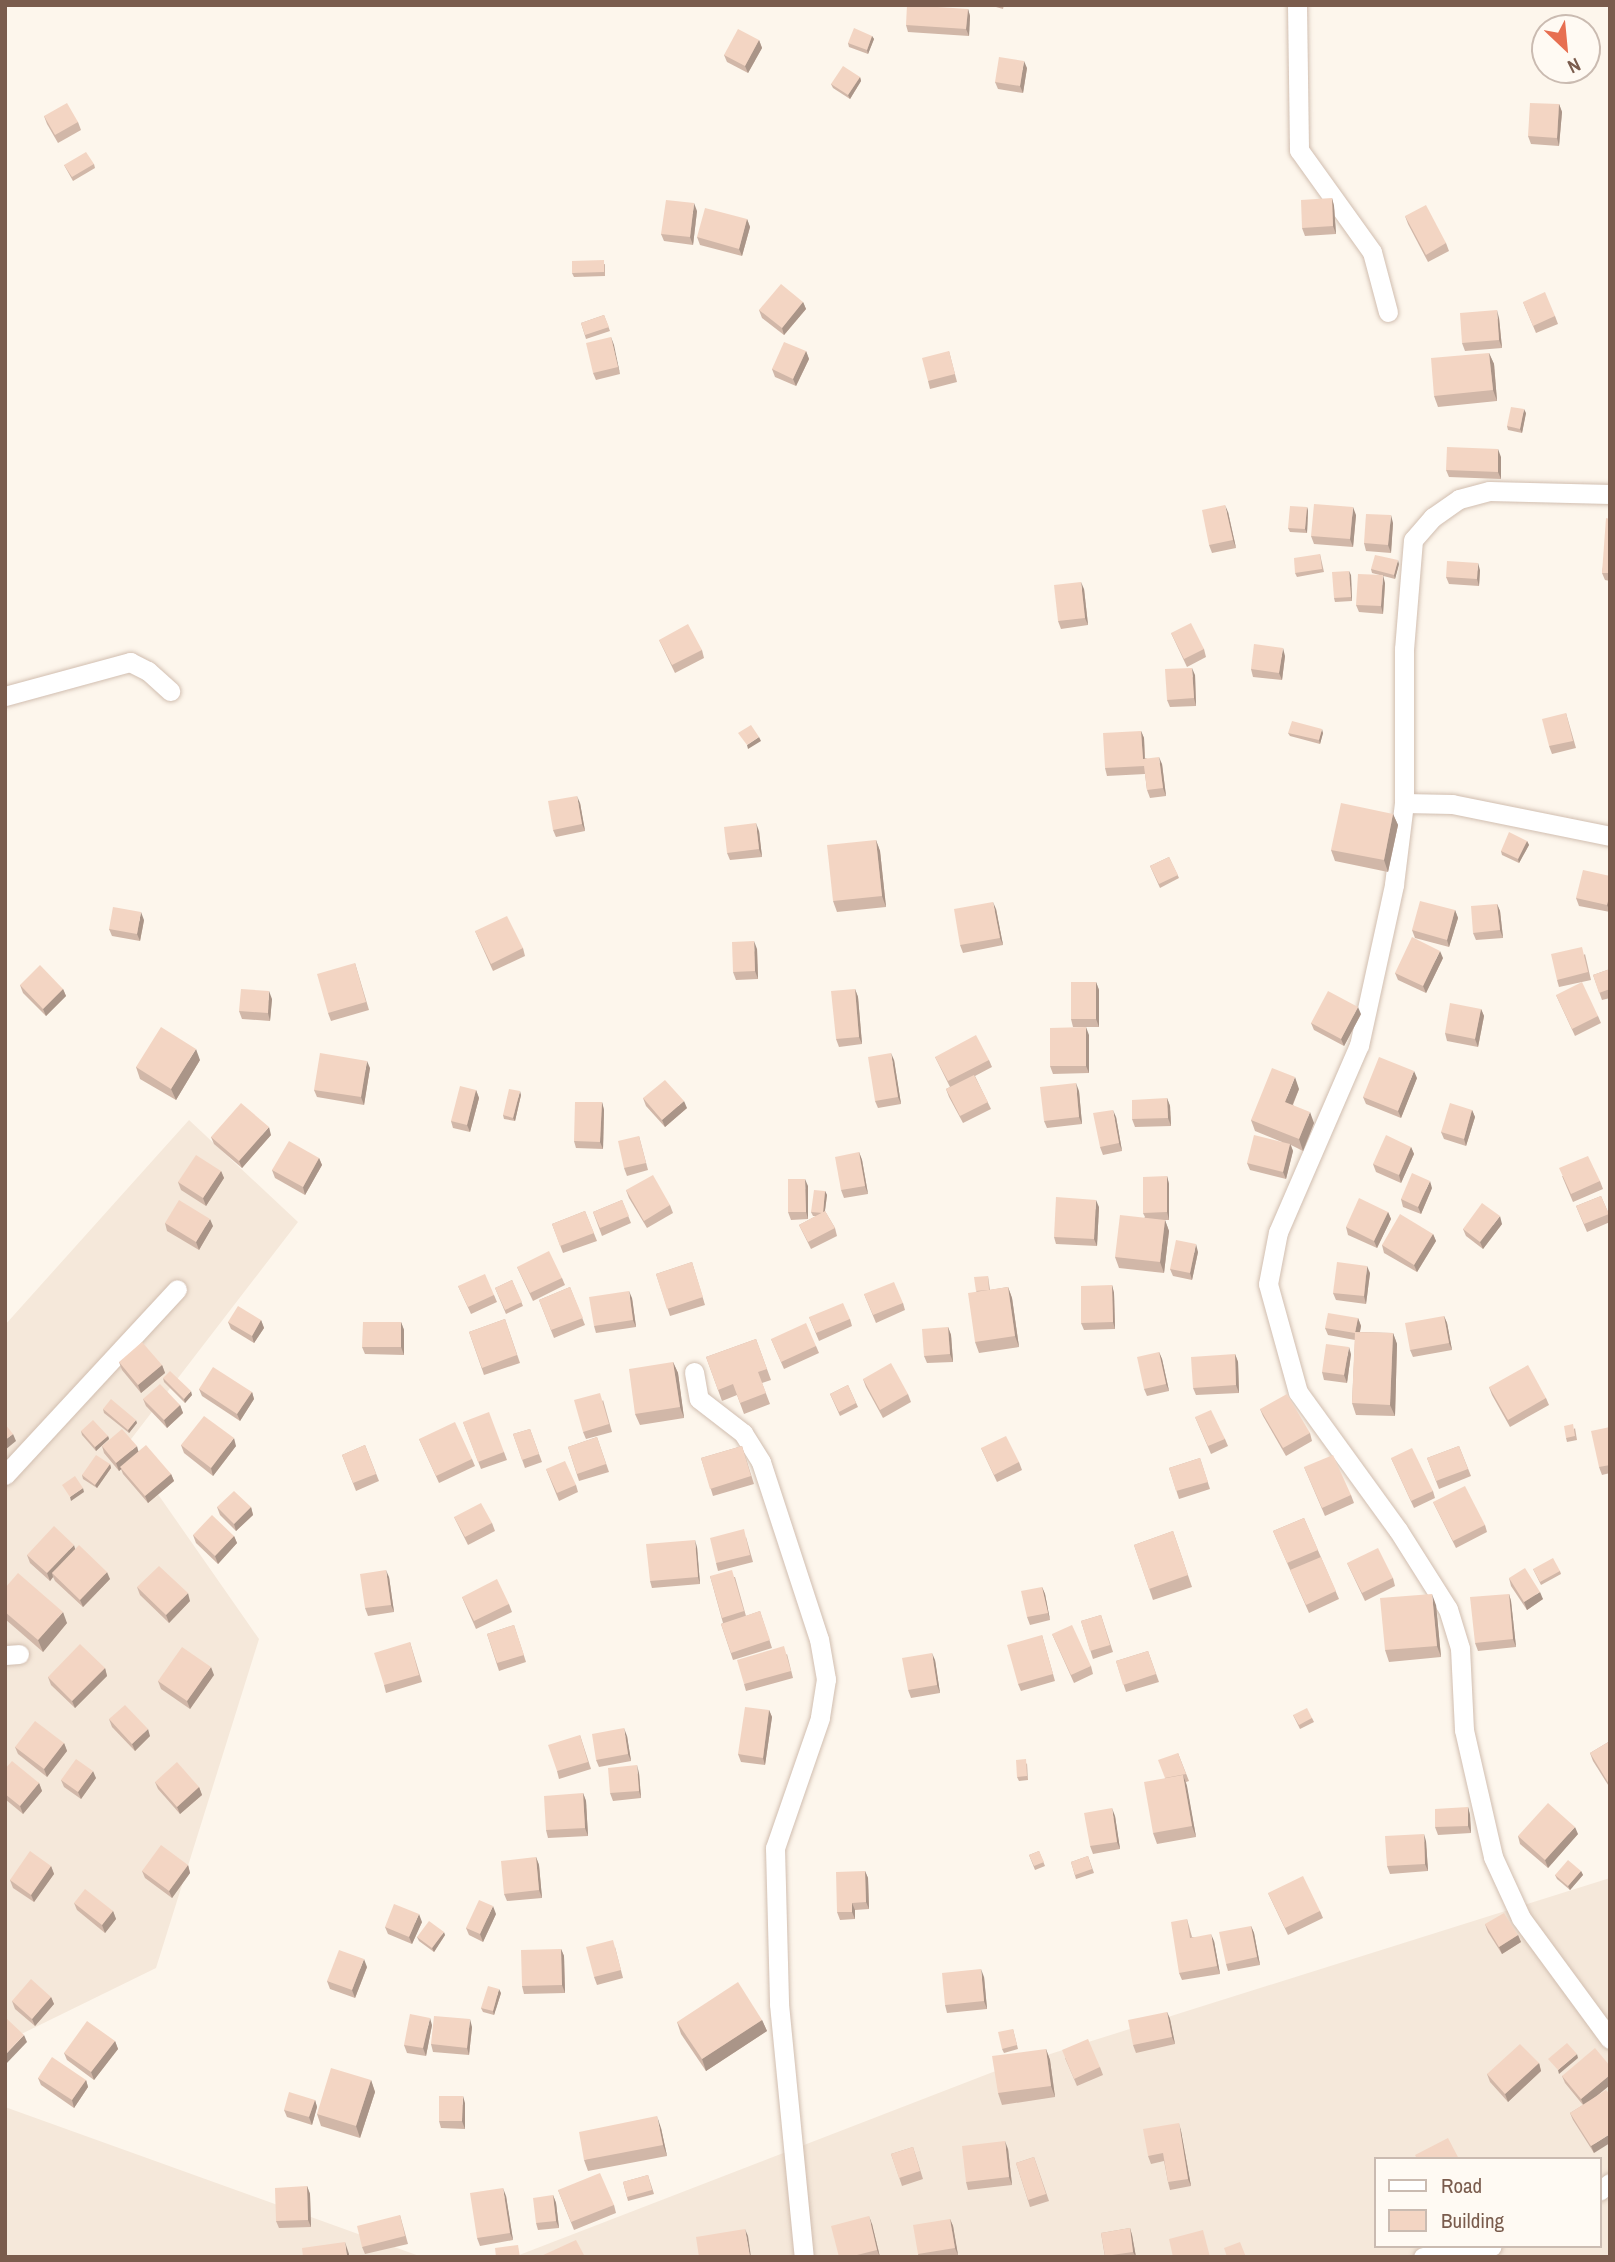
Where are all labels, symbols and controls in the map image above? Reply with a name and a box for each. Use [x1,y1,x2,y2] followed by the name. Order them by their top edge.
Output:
[1531,14,1601,84] north arrow
[1564,52,1585,80] text: N
[1374,2157,1601,2248] legend
[1441,2171,1482,2200] text: Road
[1441,2206,1504,2235] text: Building

